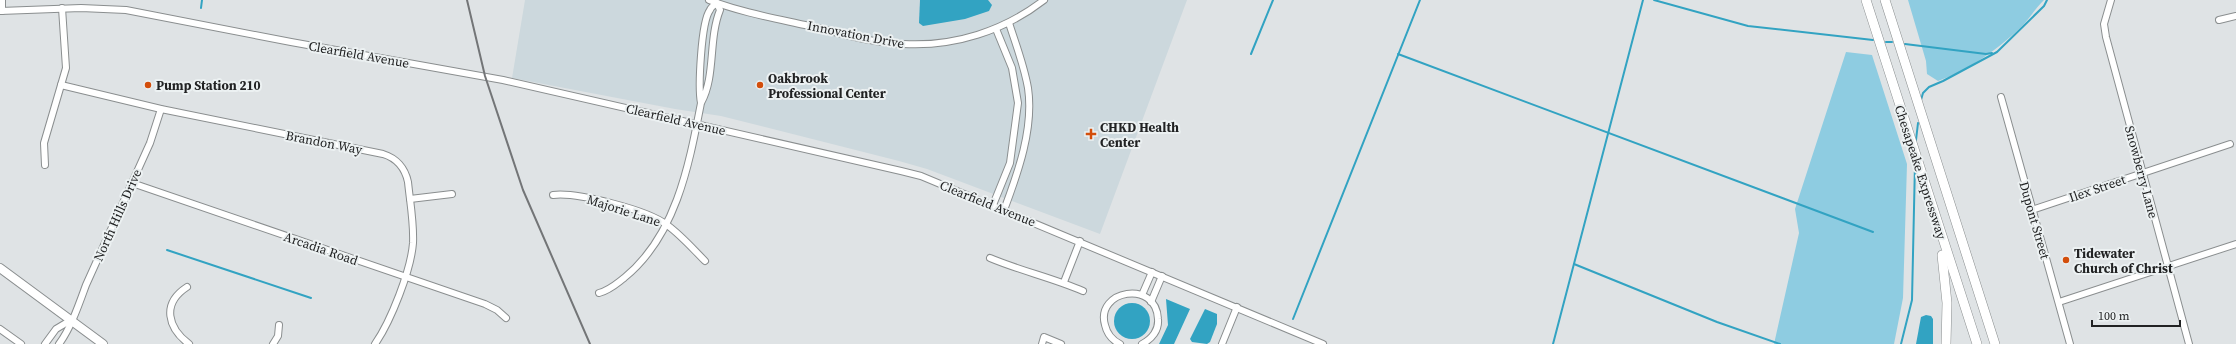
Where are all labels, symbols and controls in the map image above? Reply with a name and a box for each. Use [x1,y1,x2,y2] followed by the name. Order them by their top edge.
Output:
[806,17,906,52] street label: Innovation Drive
[307,37,411,72] street label: Clearfield Avenue
[768,70,887,102] place label: Oakbrook Professional Center
[156,77,261,94] place label: Pump Station 210
[143,80,153,90] marker: Pump Station 210
[755,80,765,90] marker: Oakbrook Professional Center
[624,100,728,139] street label: Clearfield Avenue
[1891,103,1950,242] street label: Chesapeake Expressway
[1100,119,1179,151] place label: CHKD Health Center
[2121,124,2162,221] street label: Snowberry Lane
[284,127,364,158] street label: Brandon Way
[1085,128,1097,140] marker: CHKD Health Center
[90,166,146,264] street label: North Hills Drive
[2067,171,2128,206] street label: Ilex Street
[937,176,1039,231] street label: Clearfield Avenue
[2015,179,2054,262] street label: Dupont Street
[585,191,663,231] street label: Majorie Lane
[282,228,361,269] street label: Arcadia Road
[2074,245,2173,277] place label: Tidewater Church of Christ
[2061,255,2071,265] marker: Tidewater Church of Christ
[2092,302,2180,328] scale bar
[2098,308,2130,324] text: 100 m

